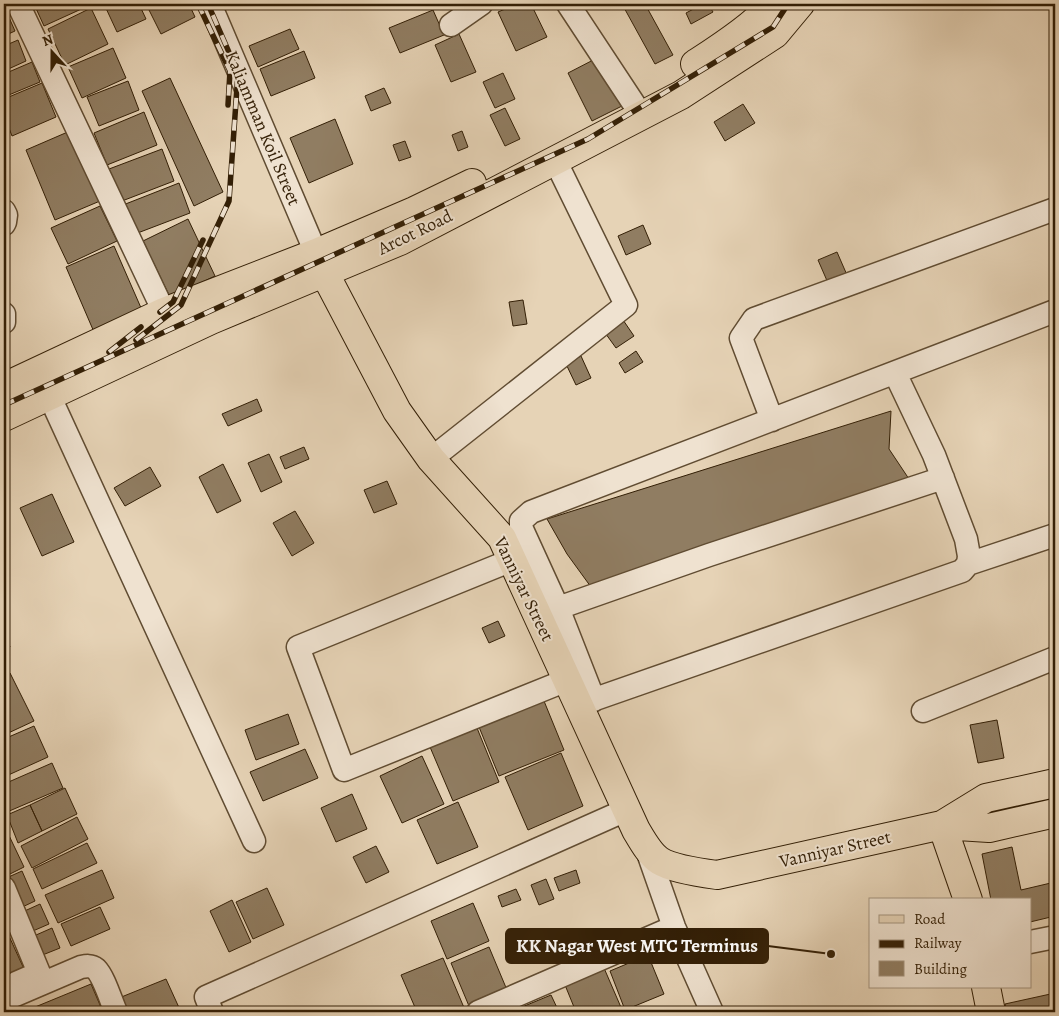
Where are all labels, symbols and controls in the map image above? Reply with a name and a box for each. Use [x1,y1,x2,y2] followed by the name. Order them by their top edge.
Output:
[28,28,78,78] north arrow
[39,30,56,51] text: N
[219,47,307,209] street label: Kaliamman Koil Street
[373,203,457,261] street label: Arcot Road
[488,532,560,645] street label: Vanniyar Street
[776,825,893,874] street label: Vanniyar Street
[869,898,1032,988] legend
[914,909,946,929] text: Road
[506,929,768,963] callout: KK Nagar West MTC Terminus
[516,933,758,959] text: KK Nagar West MTC Terminus
[914,933,962,953] text: Railway
[914,959,967,979] text: Building

